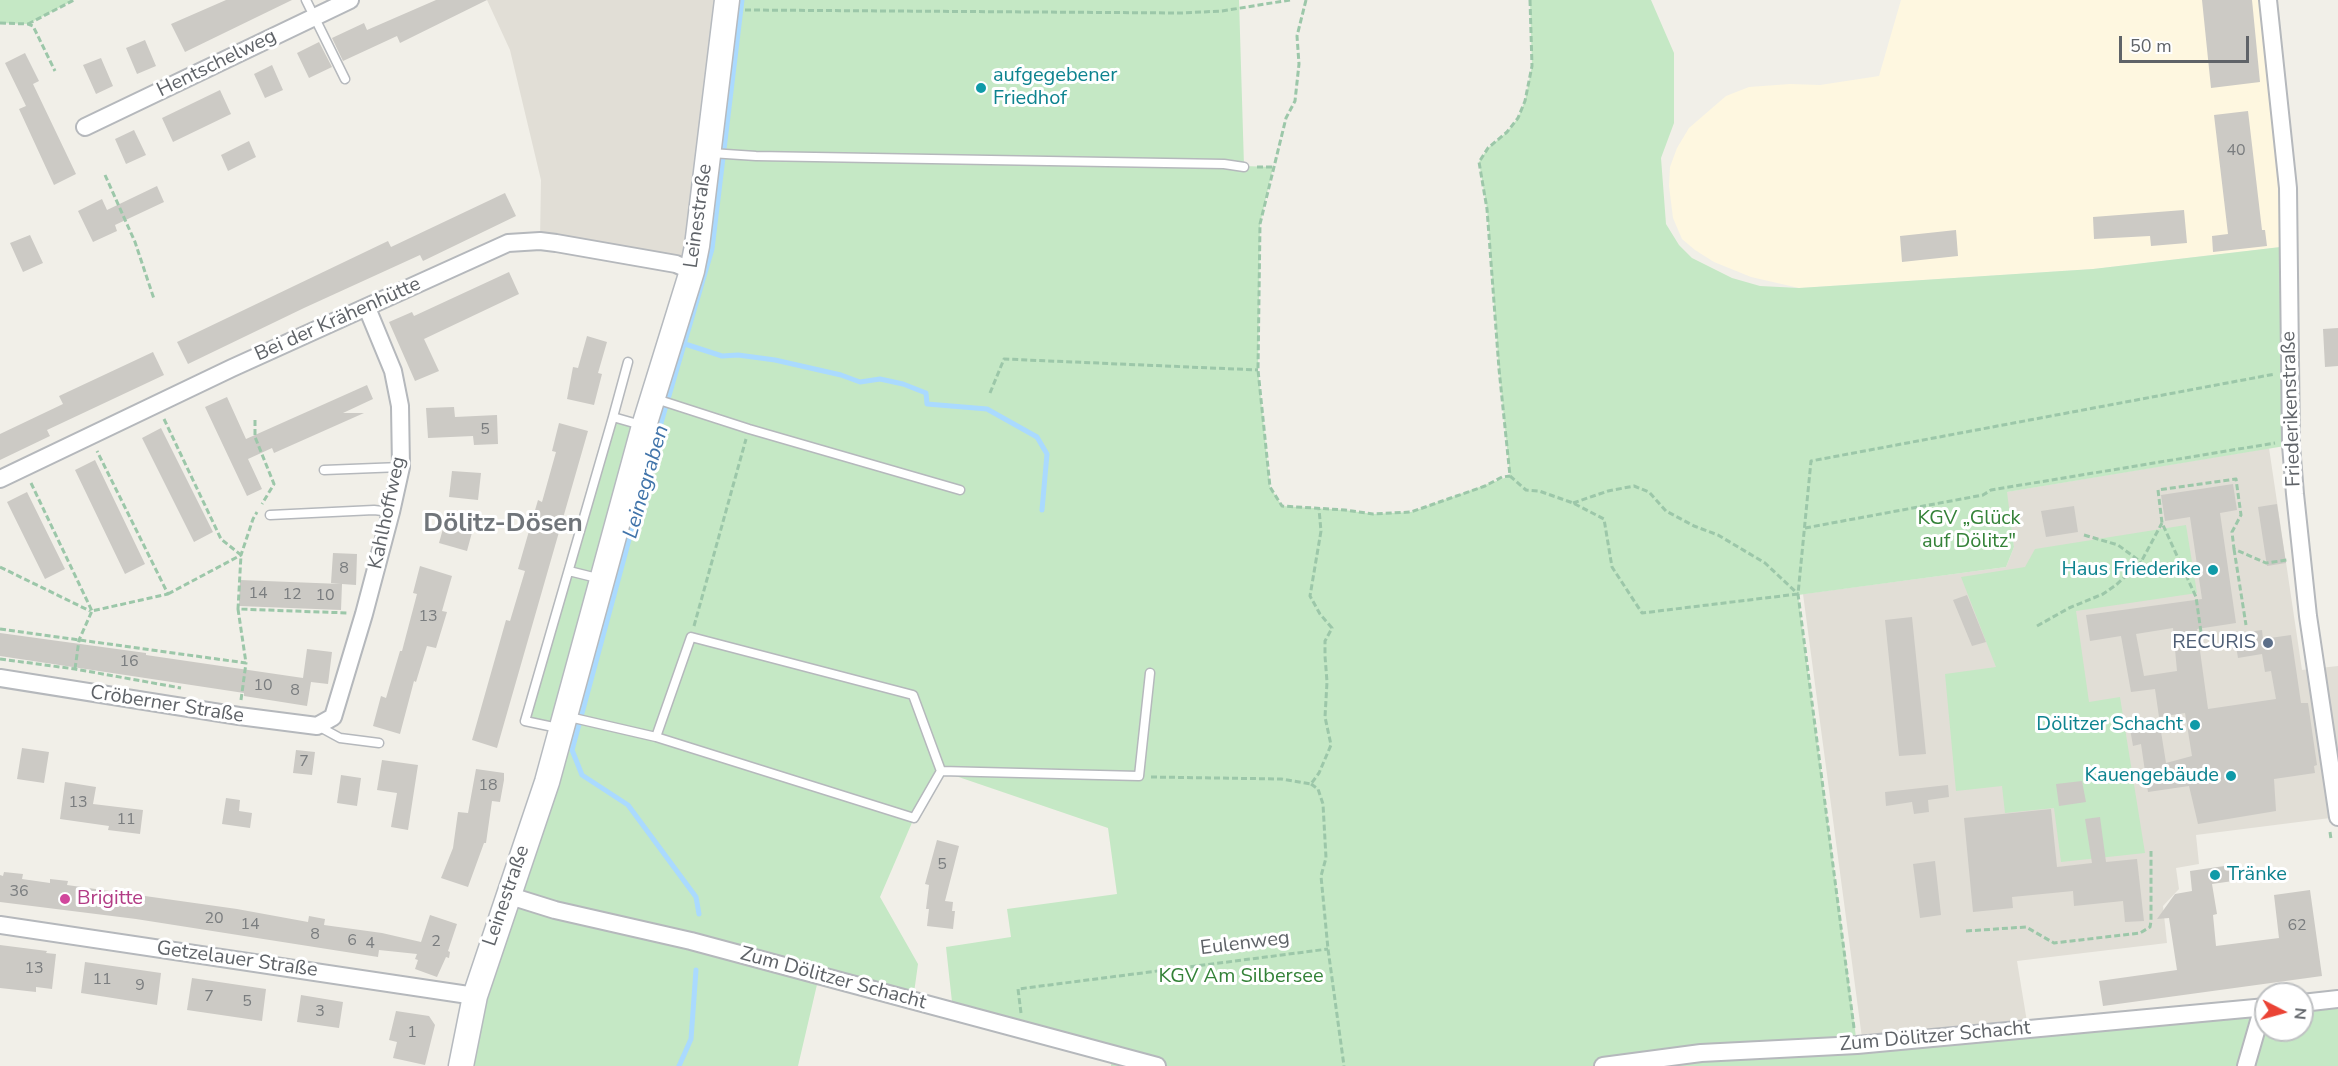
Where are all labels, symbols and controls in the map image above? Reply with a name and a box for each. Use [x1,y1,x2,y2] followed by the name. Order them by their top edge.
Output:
[2122,24,2252,62] scale bar
[153,25,281,103] street label: Hentschelweg
[2130,34,2172,58] text: 50 m
[993,64,1117,111] place label: aufgegebener Friedhof
[974,81,988,95] marker: aufgegebener Friedhof
[2226,141,2246,161] house number: 40
[680,162,718,270] street label: Leinestraße
[251,273,425,367] street label: Bei der Krähenhütte
[2277,331,2307,487] street label: Friederikenstraße
[480,420,490,440] house number: 5
[619,422,675,542] water label: Leinegraben
[364,454,412,572] street label: Kahlhoffweg
[1917,507,2021,554] park label: KGV „Glück auf Dölitz"
[423,509,583,541] district label: Dölitz-Dösen
[2062,558,2201,582] place label: Haus Friederike
[339,559,349,579] house number: 8
[2206,563,2220,577] marker: Haus Friederike
[248,584,268,604] house number: 14
[282,585,302,605] house number: 12
[315,586,335,606] house number: 10
[418,607,438,627] house number: 13
[2172,631,2256,655] place label: RECURIS
[2261,636,2275,650] marker: RECURIS
[119,652,139,672] house number: 16
[253,676,273,696] house number: 10
[88,681,246,729] street label: Cröberner Straße
[290,681,300,701] house number: 8
[2036,713,2183,737] place label: Dölitzer Schacht
[2188,718,2202,732] marker: Dölitzer Schacht
[299,752,309,772] house number: 7
[2085,764,2219,788] place label: Kauengebäude
[2224,769,2238,783] marker: Kauengebäude
[478,776,498,796] house number: 18
[68,793,88,813] house number: 13
[116,810,136,830] house number: 11
[479,842,535,950] street label: Leinestraße
[937,855,947,875] house number: 5
[2227,863,2287,887] place label: Tränke
[2208,868,2222,882] marker: Tränke
[9,882,29,902] house number: 36
[77,887,143,911] place label: Brigitte
[58,892,72,906] marker: Brigitte
[204,909,224,929] house number: 20
[240,915,260,935] house number: 14
[2287,916,2307,936] house number: 62
[310,925,320,945] house number: 8
[1199,927,1291,961] street label: Eulenweg
[347,931,357,951] house number: 6
[431,932,441,952] house number: 2
[365,934,375,954] house number: 4
[155,937,319,983] street label: Getzelauer Straße
[737,943,929,1015] street label: Zum Dölitzer Schacht
[24,959,44,979] house number: 13
[1158,965,1324,989] park label: KGV Am Silbersee
[92,970,112,990] house number: 11
[135,976,145,996] house number: 9
[2254,982,2314,1042] north arrow
[204,987,214,1007] house number: 7
[242,992,252,1012] house number: 5
[315,1002,325,1022] house number: 3
[2288,1007,2311,1021] text: N
[1838,1017,2032,1057] street label: Zum Dölitzer Schacht
[407,1023,417,1043] house number: 1

